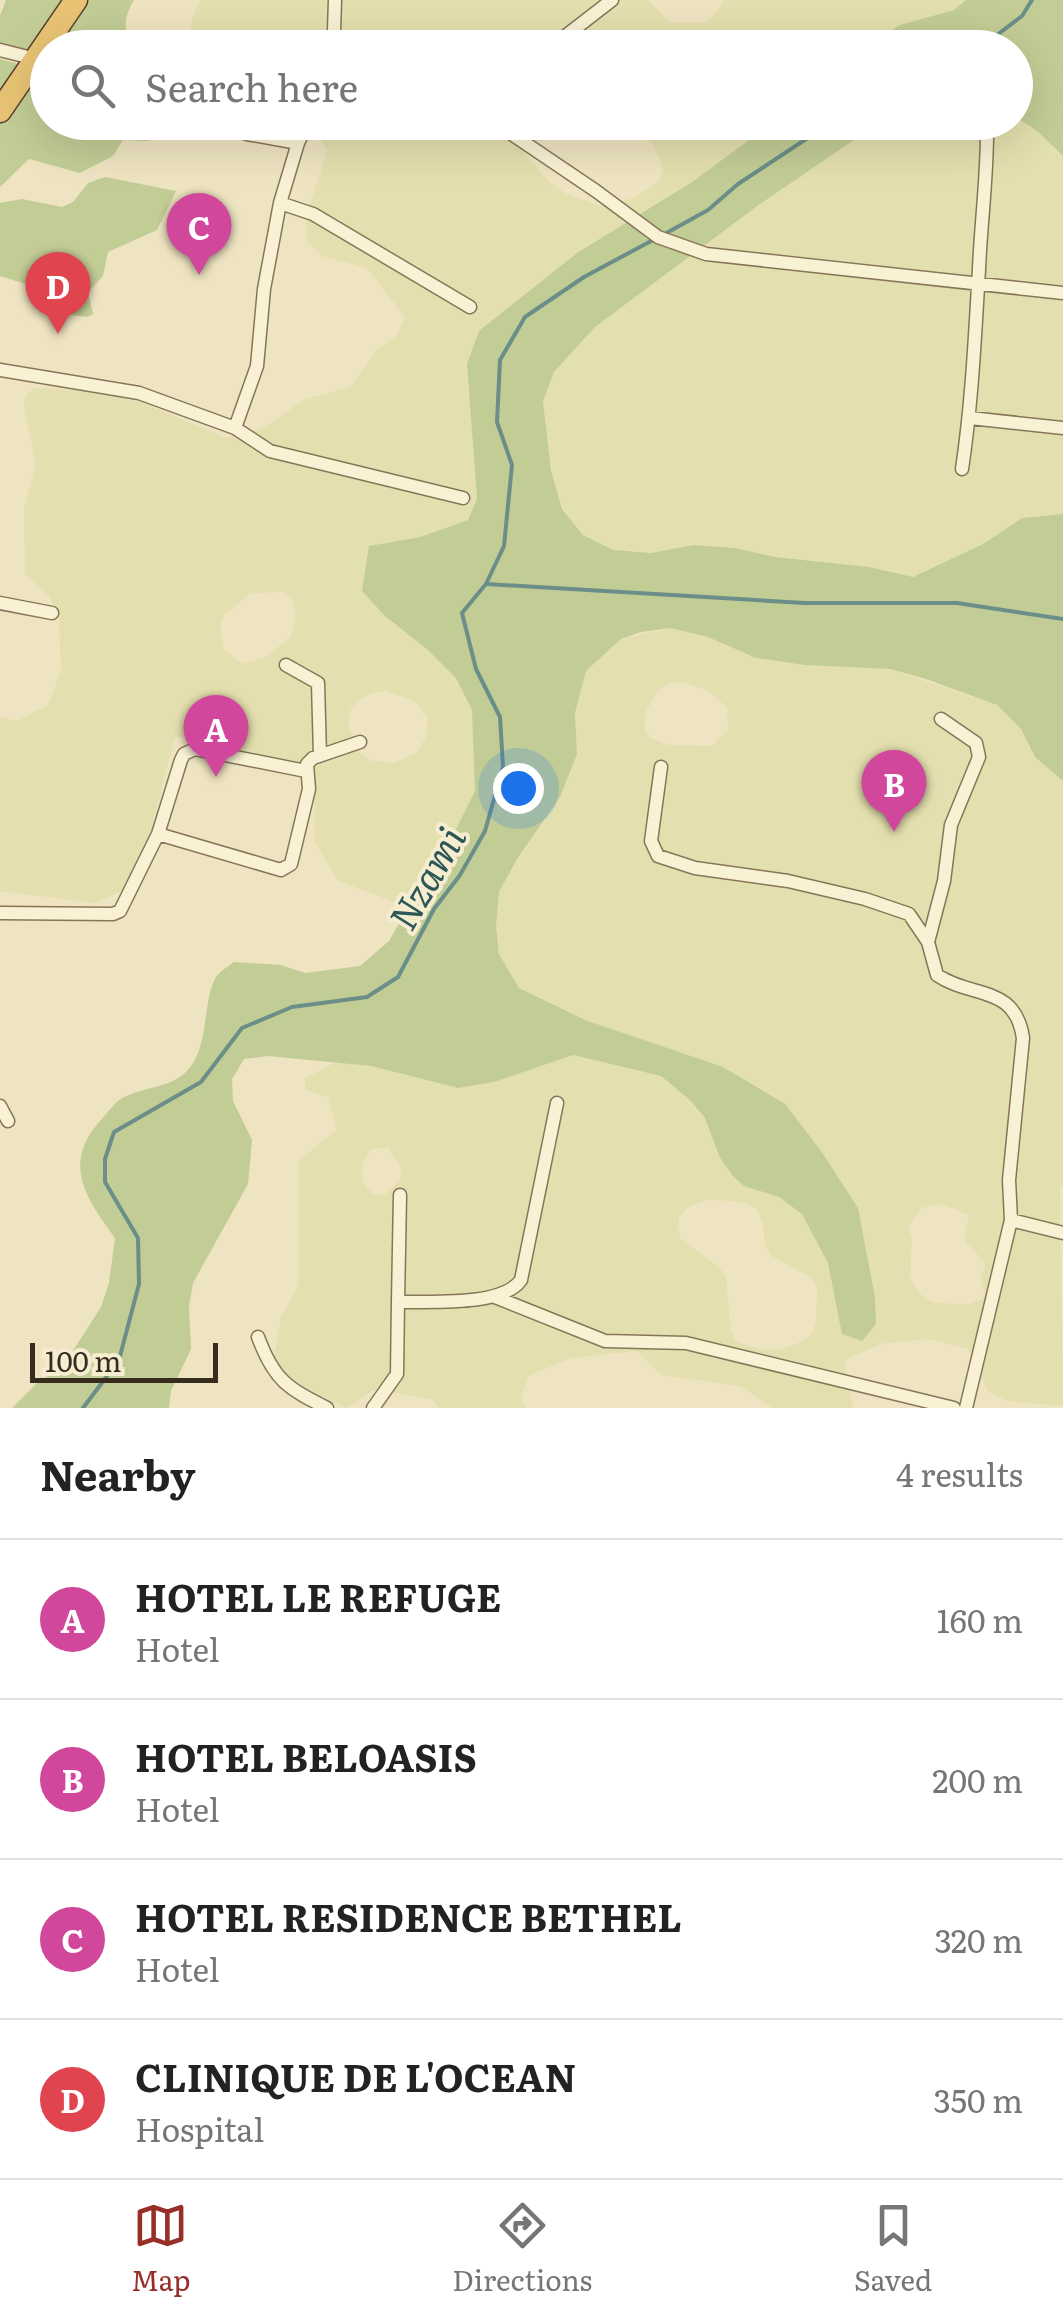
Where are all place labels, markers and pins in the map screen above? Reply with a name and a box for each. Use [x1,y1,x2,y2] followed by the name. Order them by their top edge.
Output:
[166,192,232,275] pin: C
[26,252,90,334] pin: D
[184,694,248,777] pin: A
[862,750,926,832] pin: B

